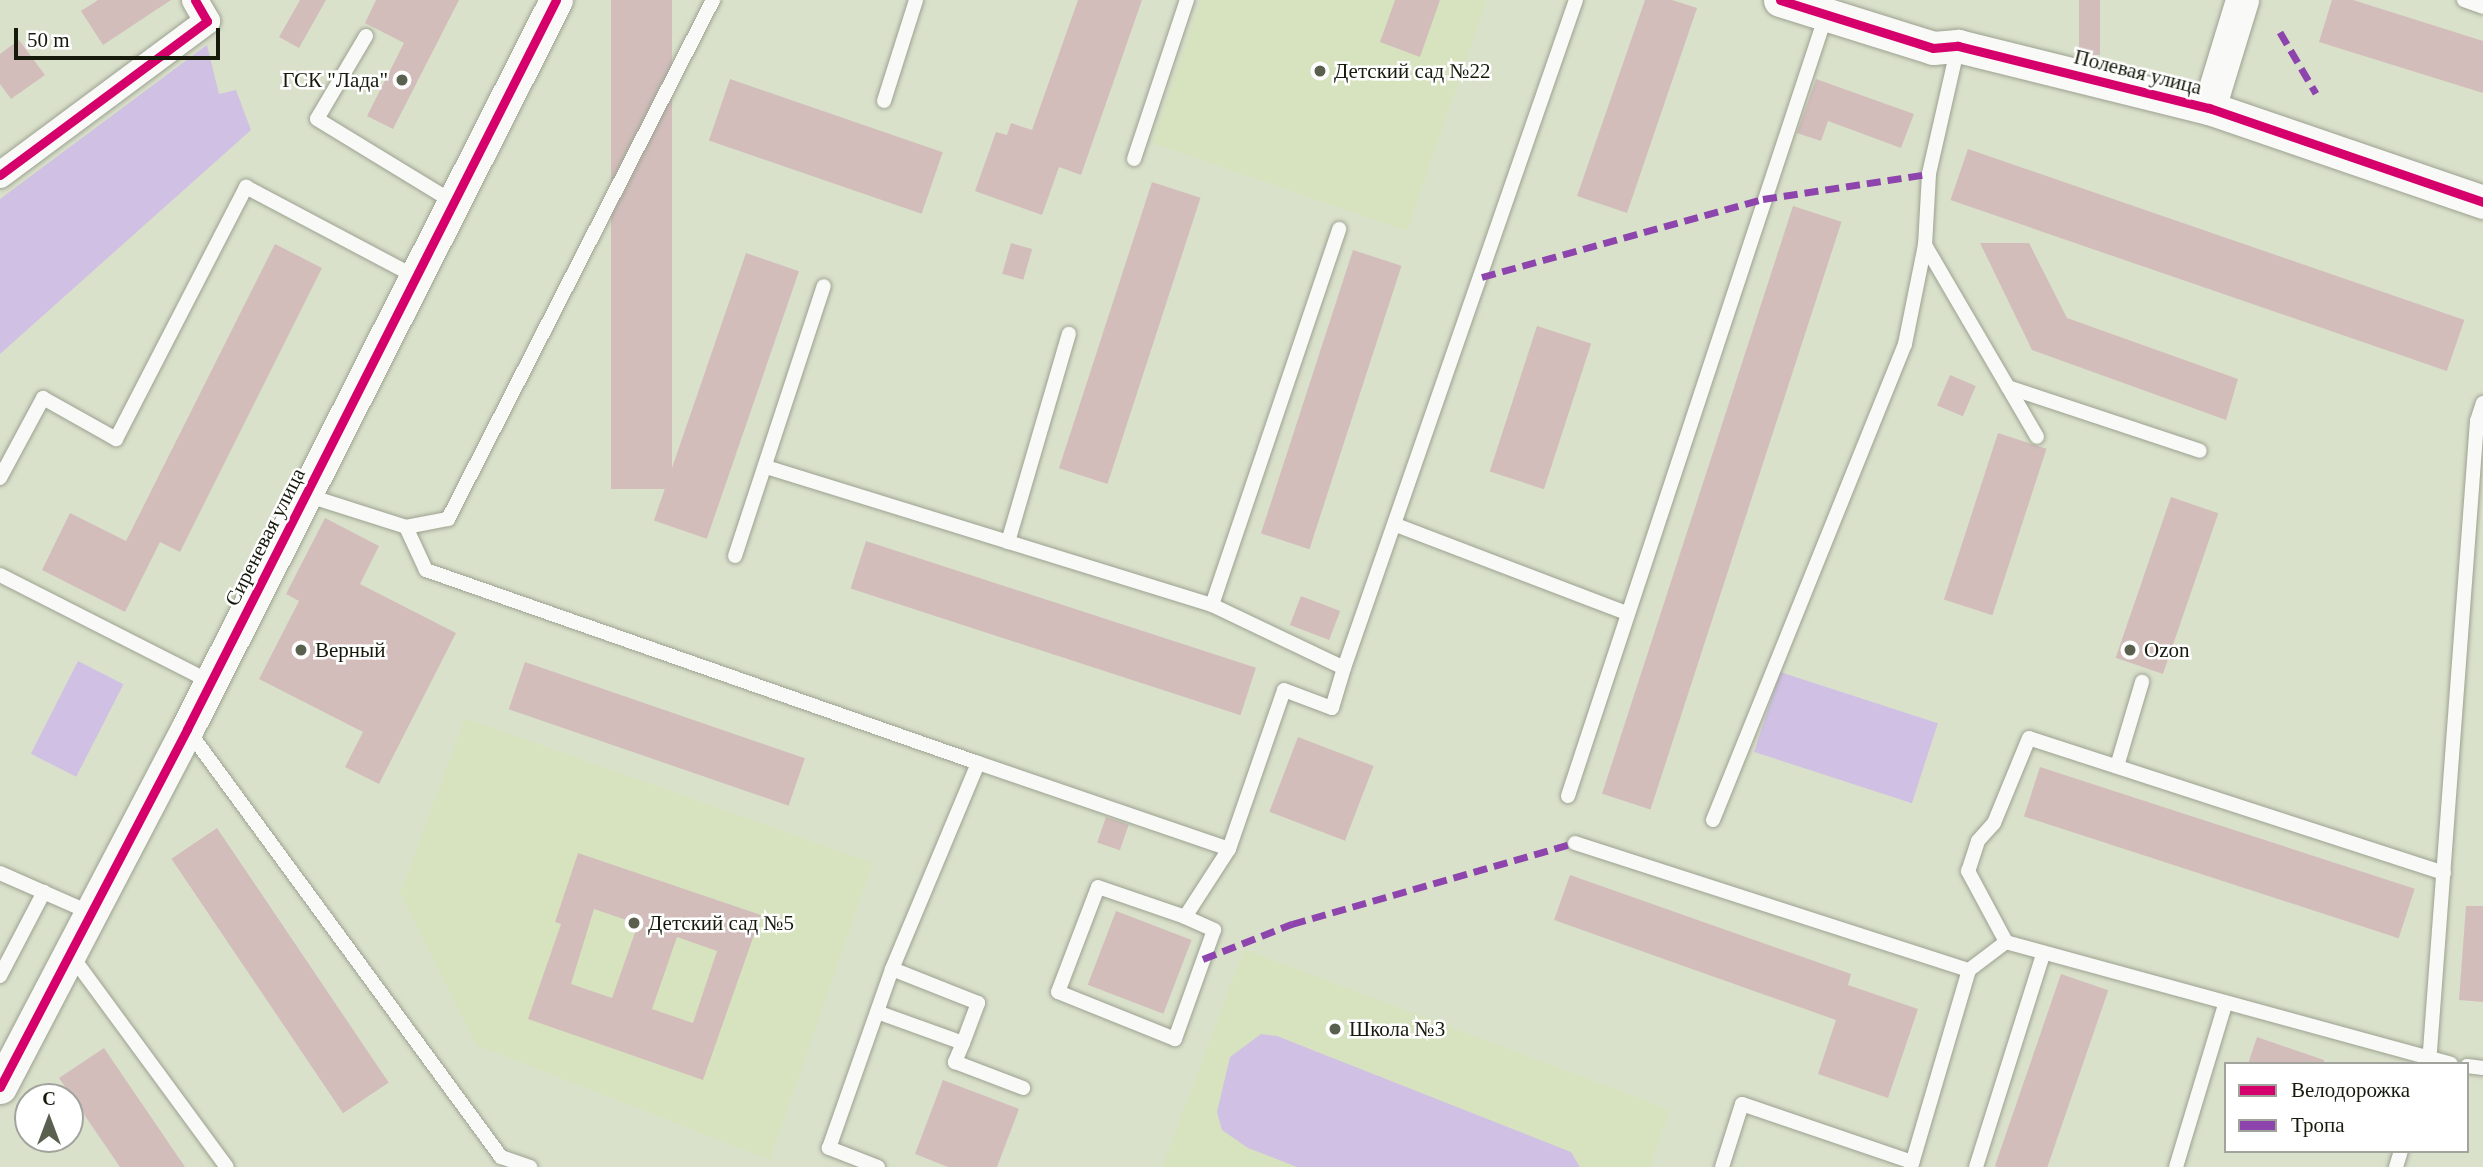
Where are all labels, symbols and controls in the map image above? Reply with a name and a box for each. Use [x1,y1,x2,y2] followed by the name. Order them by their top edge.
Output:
[18,14,224,58] scale bar
[27,28,70,52] text: 50 m
[2071,44,2205,100] street label: Полевая улица
[1334,58,1490,84] place label: Детский сад №22
[1312,63,1328,79] marker: Детский сад №22
[282,67,388,93] place label: ГСК "Лада"
[394,72,410,88] marker: ГСК "Лада"
[219,464,311,610] street label: Сиреневая улица
[315,637,385,663] place label: Верный
[2144,637,2189,663] place label: Ozon
[293,642,309,658] marker: Верный
[2122,642,2138,658] marker: Ozon
[648,910,794,936] place label: Детский сад №5
[626,915,642,931] marker: Детский сад №5
[1349,1016,1445,1042] place label: Школа №3
[1327,1021,1343,1037] marker: Школа №3
[2224,1062,2469,1153] legend
[2291,1078,2410,1102] text: Велодорожка
[14,1083,84,1153] north arrow
[42,1088,56,1109] text: С
[2291,1113,2345,1137] text: Тропа

